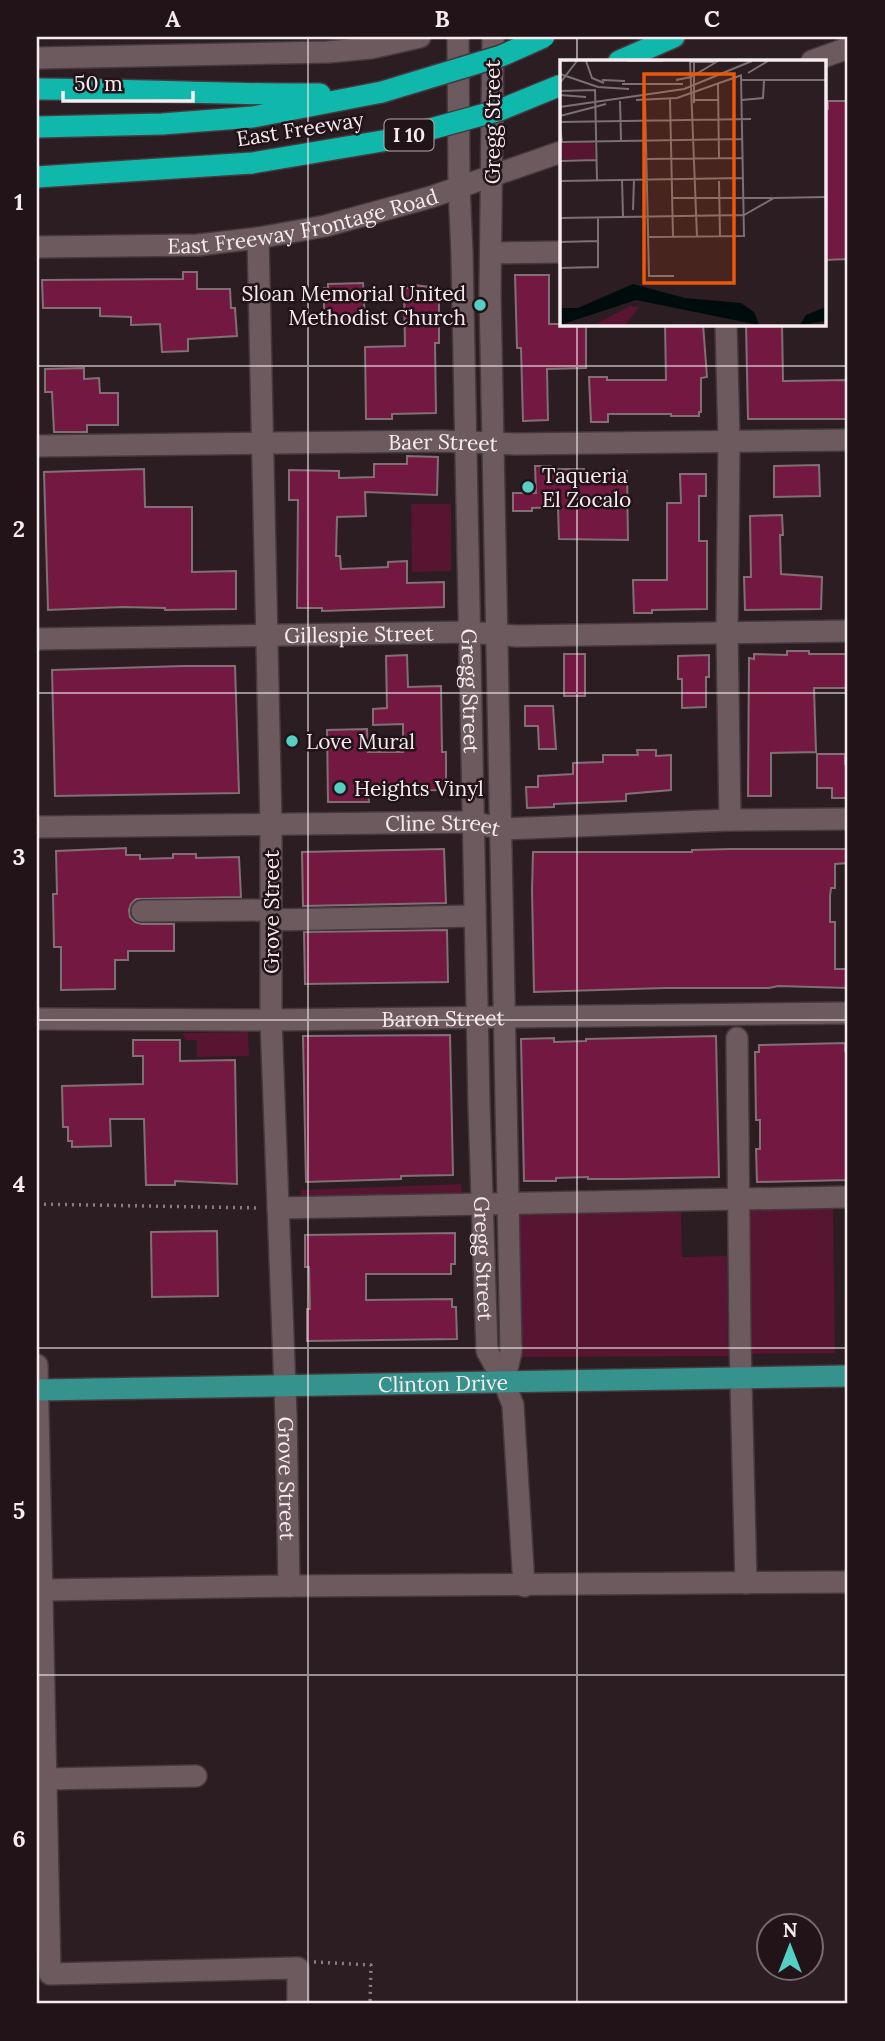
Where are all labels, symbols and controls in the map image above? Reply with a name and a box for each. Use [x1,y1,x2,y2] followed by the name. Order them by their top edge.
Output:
[165,4,181,33] text: A
[434,4,450,33] text: B
[704,4,720,33] text: C
[479,59,506,184] street label: Gregg Street
[63,60,192,104] scale bar
[560,60,826,326] inset map
[74,70,123,97] text: 50 m
[234,106,366,152] street label: East Freeway
[384,119,434,150] road number: I 10
[167,182,441,259] street label: East Freeway Frontage Road
[14,187,24,216] text: 1
[242,280,466,331] place label: Sloan Memorial United Methodist Church
[472,297,488,313] marker: Sloan Memorial United Methodist Church
[388,427,499,457] street label: Baer Street
[542,462,631,513] place label: Taqueria El Zocalo
[520,479,536,495] marker: Taqueria El Zocalo
[13,514,25,543] text: 2
[284,619,435,648] street label: Gillespie Street
[456,628,485,754] street label: Gregg Street
[306,728,415,755] place label: Love Mural
[284,733,300,749] marker: Love Mural
[354,775,484,802] place label: Heights Vinyl
[332,780,348,796] marker: Heights Vinyl
[385,808,504,842] street label: Cline Street
[13,842,25,871] text: 3
[258,849,285,974] street label: Grove Street
[381,1004,506,1032] street label: Baron Street
[13,1169,25,1198] text: 4
[468,1196,500,1322] street label: Gregg Street
[378,1368,508,1398] street label: Clinton Drive
[273,1416,302,1542] street label: Grove Street
[13,1496,25,1525] text: 5
[12,1824,26,1853] text: 6
[756,1912,826,1982] north arrow
[783,1918,798,1942] text: N

